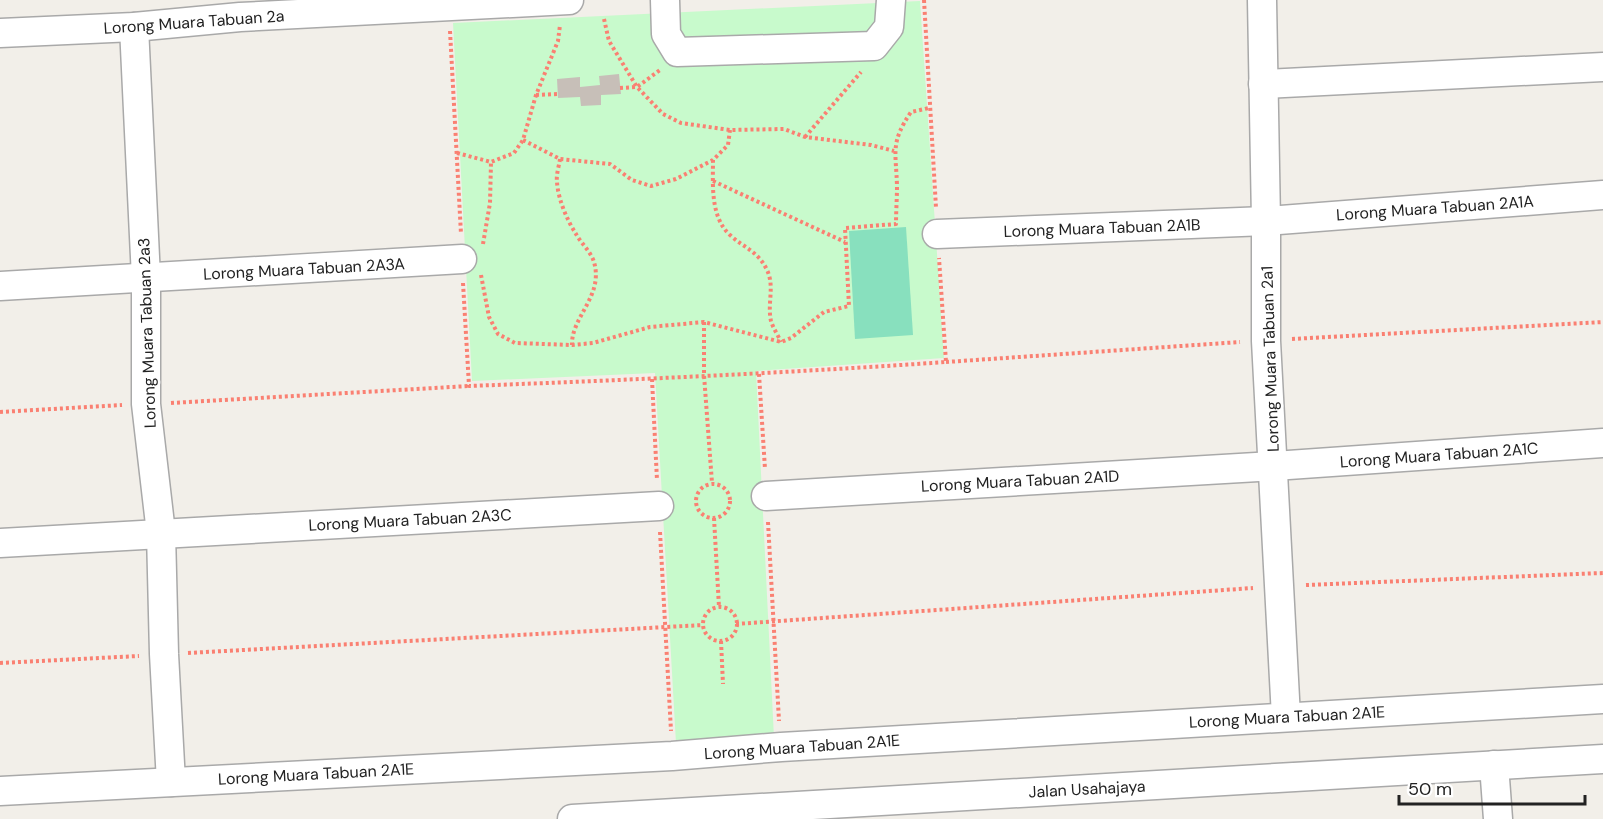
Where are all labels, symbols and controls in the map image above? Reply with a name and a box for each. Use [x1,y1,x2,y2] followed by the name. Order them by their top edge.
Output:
[103,5,285,39] street label: Lorong Muara Tabuan 2a
[1335,191,1535,225] street label: Lorong Muara Tabuan 2A1A
[1003,214,1201,242] street label: Lorong Muara Tabuan 2A1B
[133,237,161,429] street label: Lorong Muara Tabuan 2a3
[203,253,406,285] street label: Lorong Muara Tabuan 2A3A
[1256,266,1284,452] street label: Lorong Muara Tabuan 2a1
[1339,438,1539,472] street label: Lorong Muara Tabuan 2A1C
[920,465,1120,497] street label: Lorong Muara Tabuan 2A1D
[308,504,512,536] street label: Lorong Muara Tabuan 2A3C
[1188,701,1386,733] street label: Lorong Muara Tabuan 2A1E
[703,730,901,764] street label: Lorong Muara Tabuan 2A1E
[217,758,415,790] street label: Lorong Muara Tabuan 2A1E
[1399,768,1585,806] scale bar
[1028,775,1146,803] street label: Jalan Usahajaya
[1408,777,1452,801] text: 50 m

